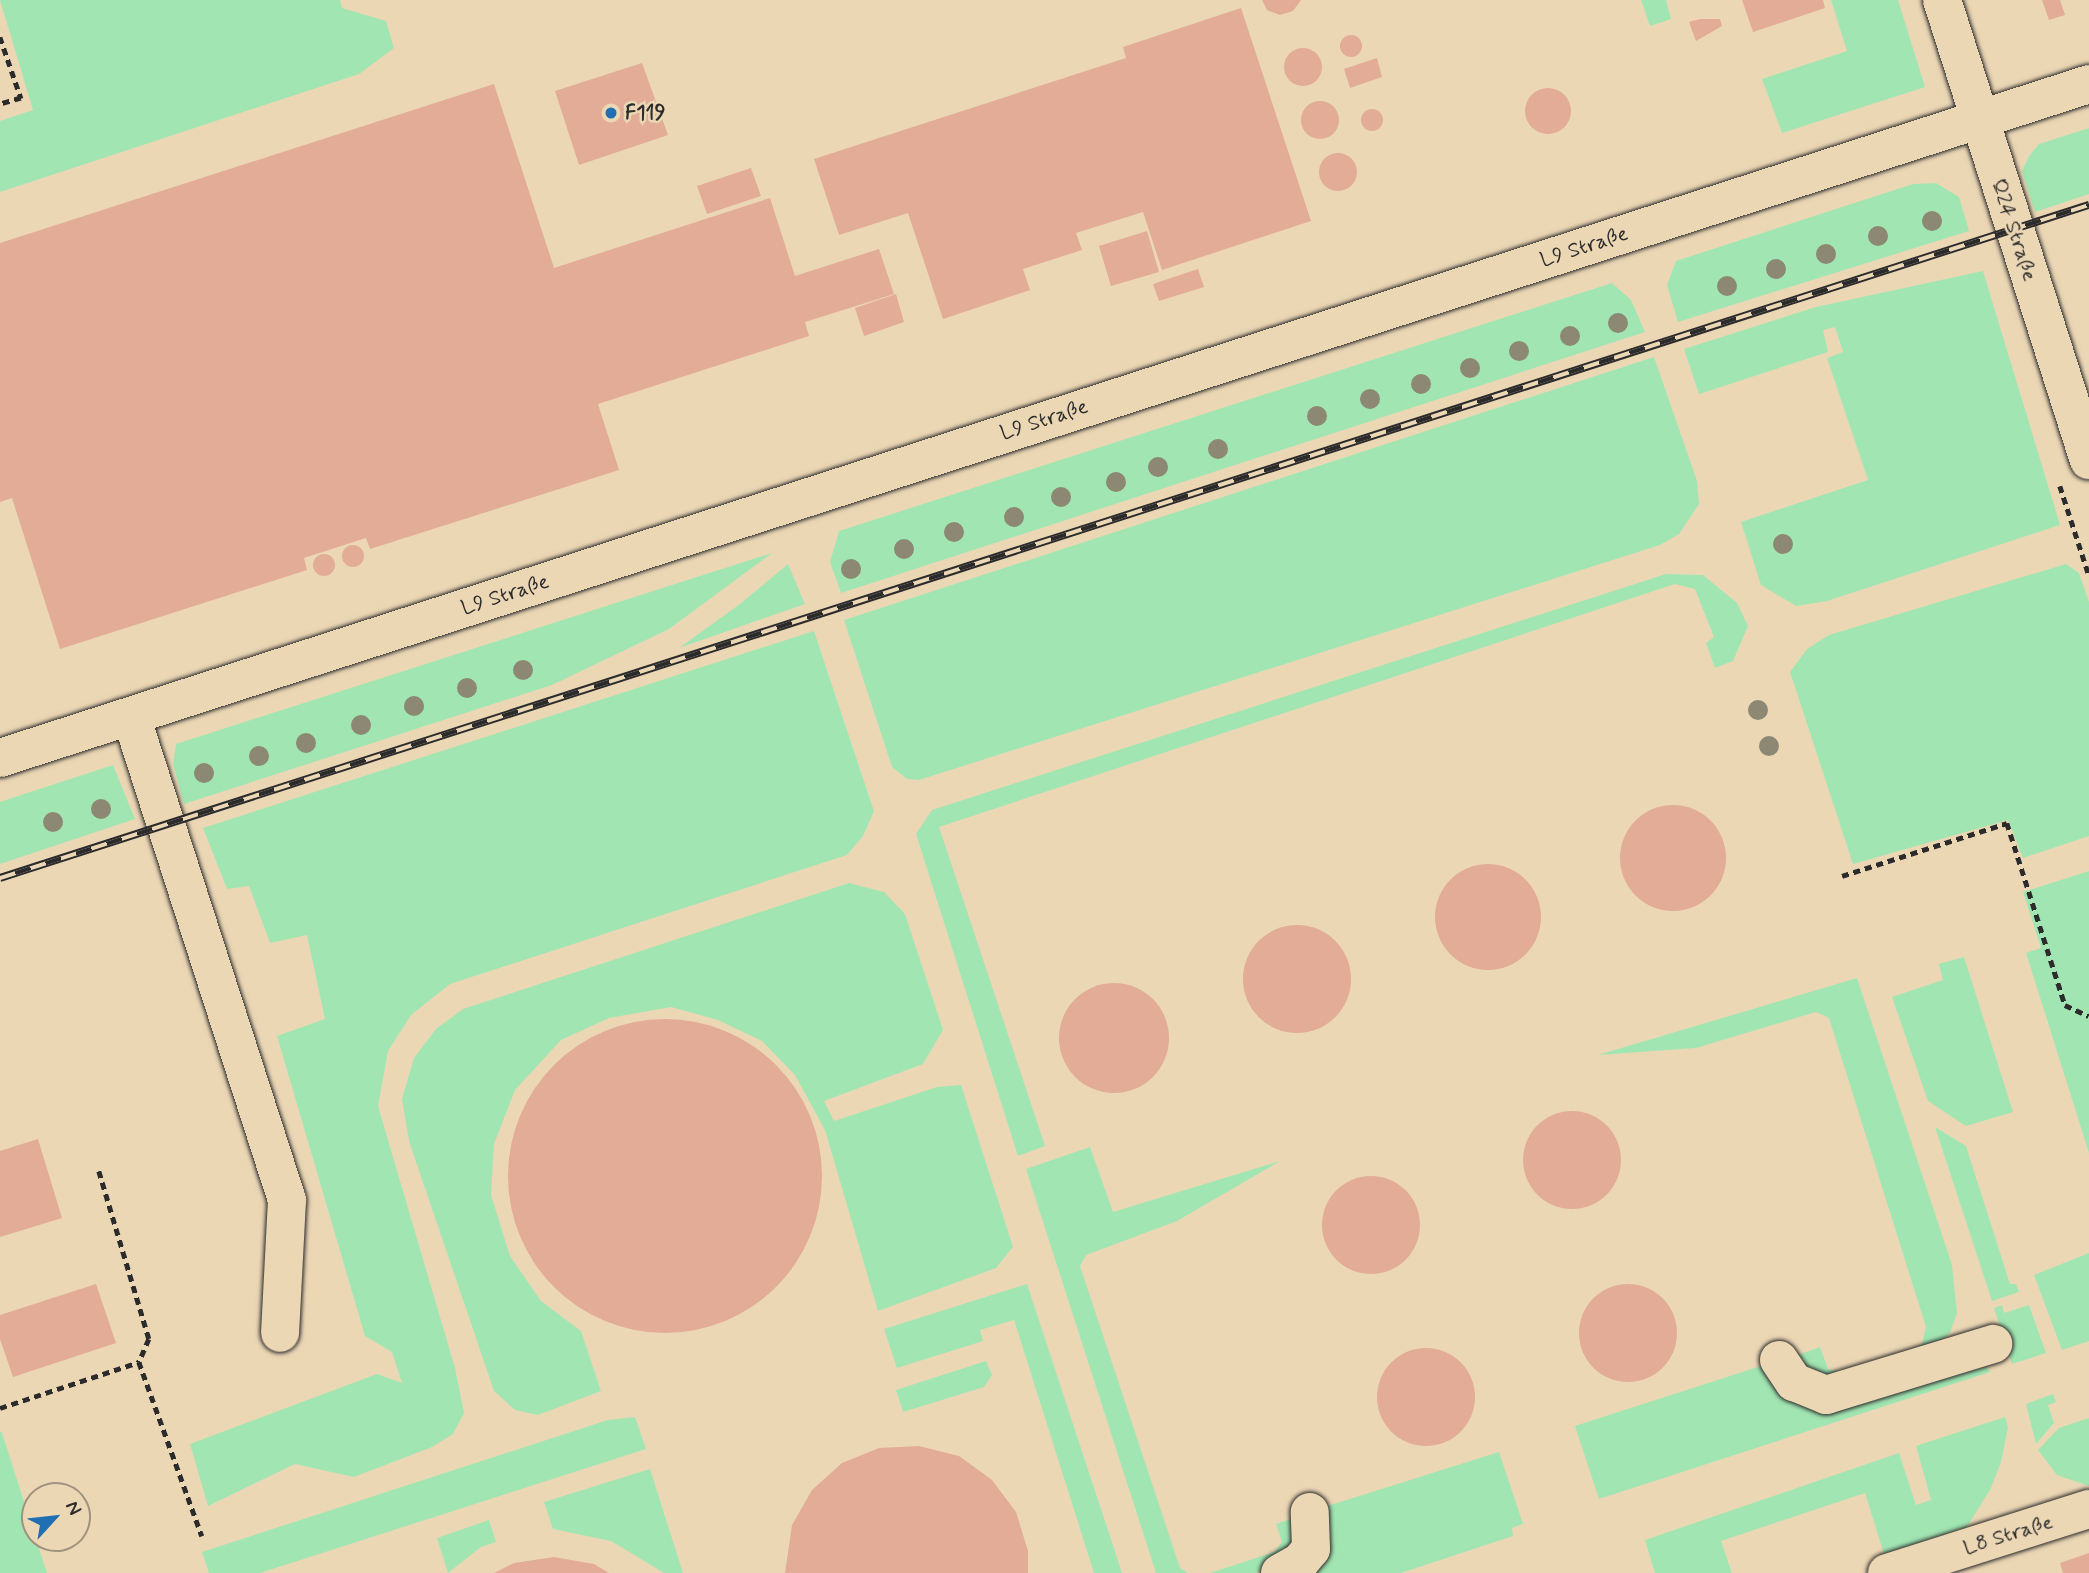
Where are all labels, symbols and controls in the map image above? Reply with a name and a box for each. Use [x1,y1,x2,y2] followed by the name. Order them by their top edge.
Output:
[625,100,666,126] place label: F119
[603,105,619,121] marker: F119
[1986,176,2042,284] street label: Q24 Straße
[1537,221,1631,273] street label: L9 Straße
[997,394,1091,446] street label: L9 Straße
[458,569,552,621] street label: L9 Straße
[21,1482,91,1552] north arrow
[59,1497,87,1519] text: N
[1960,1509,2056,1561] street label: L8 Straße

